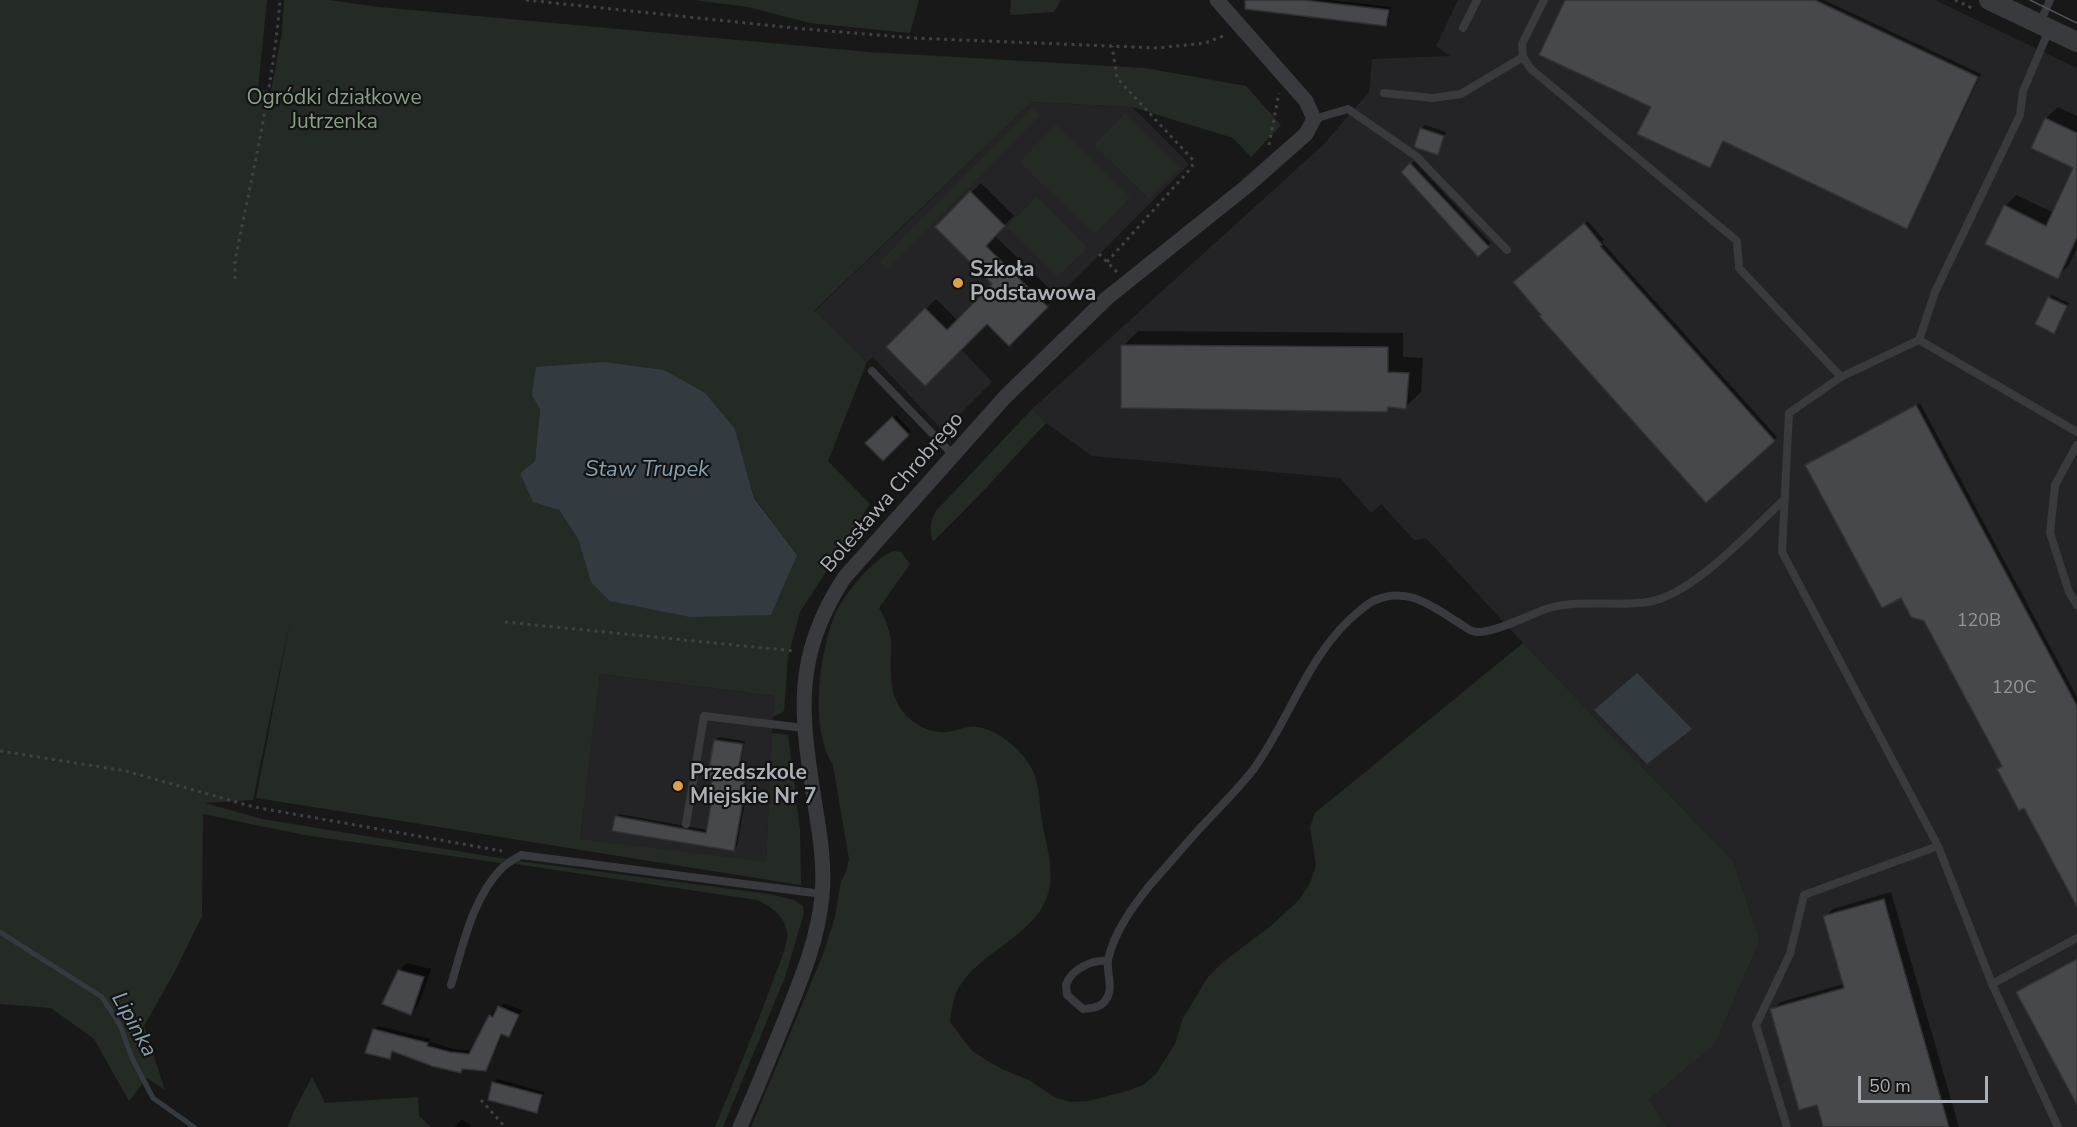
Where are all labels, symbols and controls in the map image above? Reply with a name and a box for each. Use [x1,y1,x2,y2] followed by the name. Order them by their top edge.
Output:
[246,86,422,136] park label: Ogródki działkowe Jutrzenka
[970,258,1096,308] place label: Szkoła Podstawowa
[951,276,965,290] marker: Szkoła Podstawowa
[816,408,970,578] street label: Bolesława Chrobrego
[585,458,709,484] water label: Staw Trupek
[1957,611,2001,633] house number: 120B
[1992,678,2036,700] house number: 120C
[690,761,817,811] place label: Przedszkole Miejskie Nr 7
[671,779,685,793] marker: Przedszkole Miejskie Nr 7
[104,988,162,1062] water label: Lipinka
[1861,1064,1992,1102] scale bar
[1869,1074,1911,1098] text: 50 m

